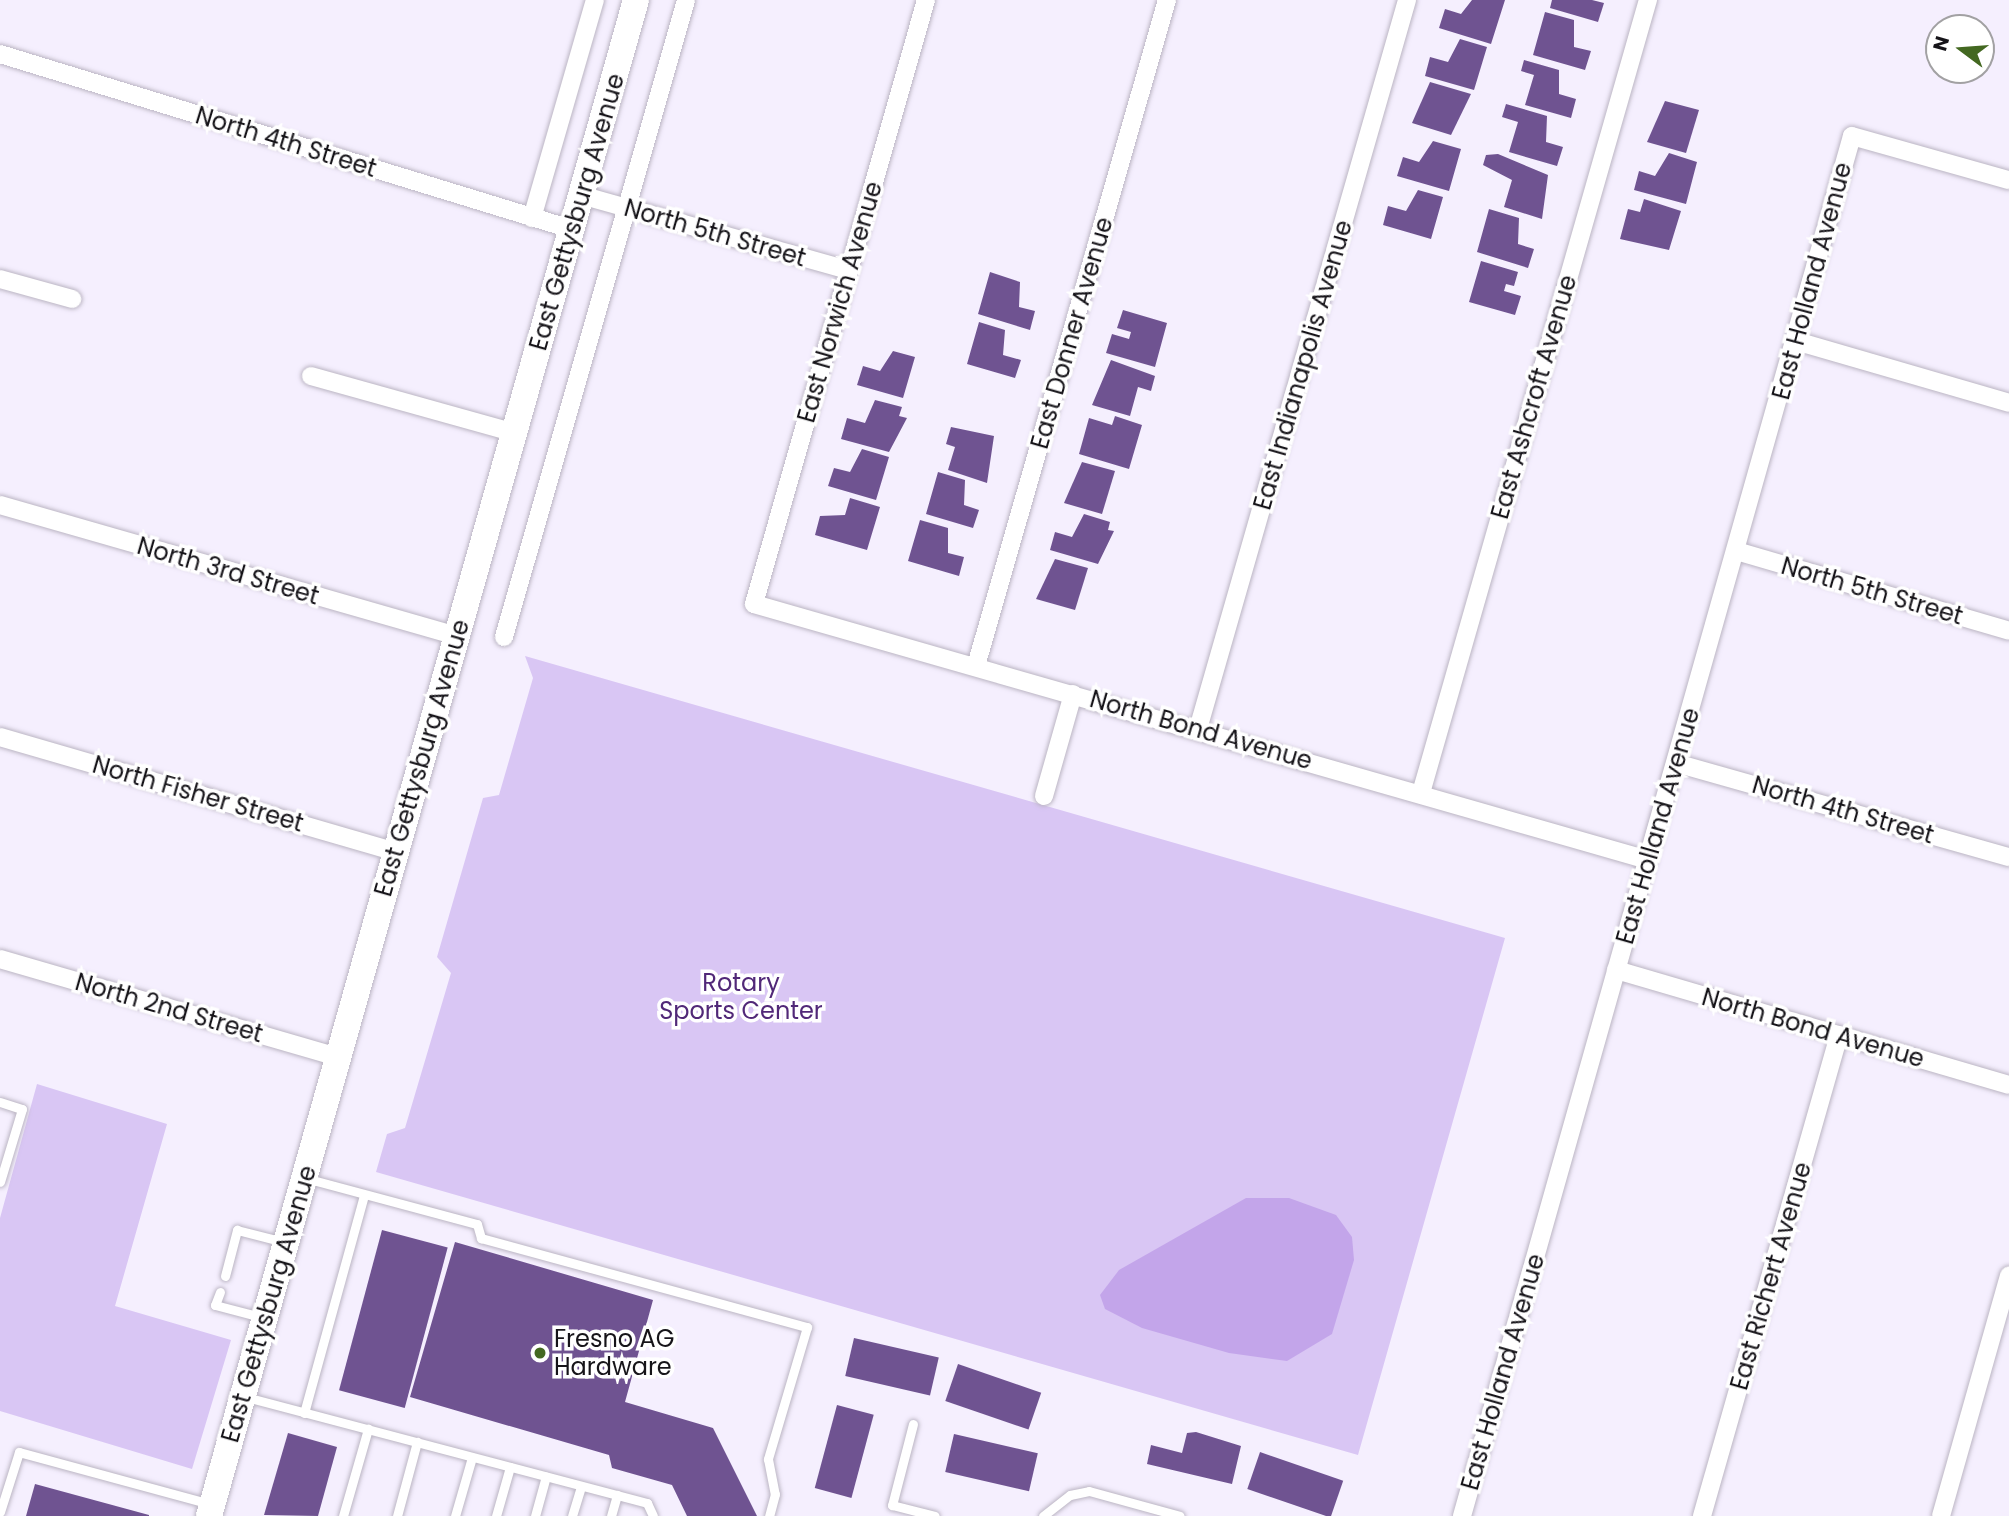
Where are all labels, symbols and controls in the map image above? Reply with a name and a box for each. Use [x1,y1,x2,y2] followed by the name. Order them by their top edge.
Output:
[1925,14,1995,84] north arrow
[1926,33,1956,54] text: N
[524,70,630,354] street label: East Gettysburg Avenue
[192,101,380,183] street label: North 4th Street
[1766,159,1858,403] street label: East Holland Avenue
[792,178,888,426] street label: East Norwich Avenue
[621,193,809,273] street label: North 5th Street
[1025,214,1119,452] street label: East Donner Avenue
[1248,217,1358,513] street label: East Indianapolis Avenue
[1485,272,1583,522] street label: East Ashcroft Avenue
[134,531,322,611] street label: North 3rd Street
[1778,551,1966,631] street label: North 5th Street
[369,616,475,900] street label: East Gettysburg Avenue
[1087,684,1315,776] street label: North Bond Avenue
[1610,705,1706,947] street label: East Holland Avenue
[89,750,307,838] street label: North Fisher Street
[1749,770,1937,850] street label: North 4th Street
[72,967,266,1049] street label: North 2nd Street
[659,969,823,1025] park label: Rotary Sports Center
[1699,982,1927,1074] street label: North Bond Avenue
[1725,1159,1817,1393] street label: East Richert Avenue
[216,1162,322,1446] street label: East Gettysburg Avenue
[1455,1251,1551,1493] street label: East Holland Avenue
[554,1325,674,1381] place label: Fresno AG Hardware
[532,1345,548,1361] marker: Fresno AG Hardware

